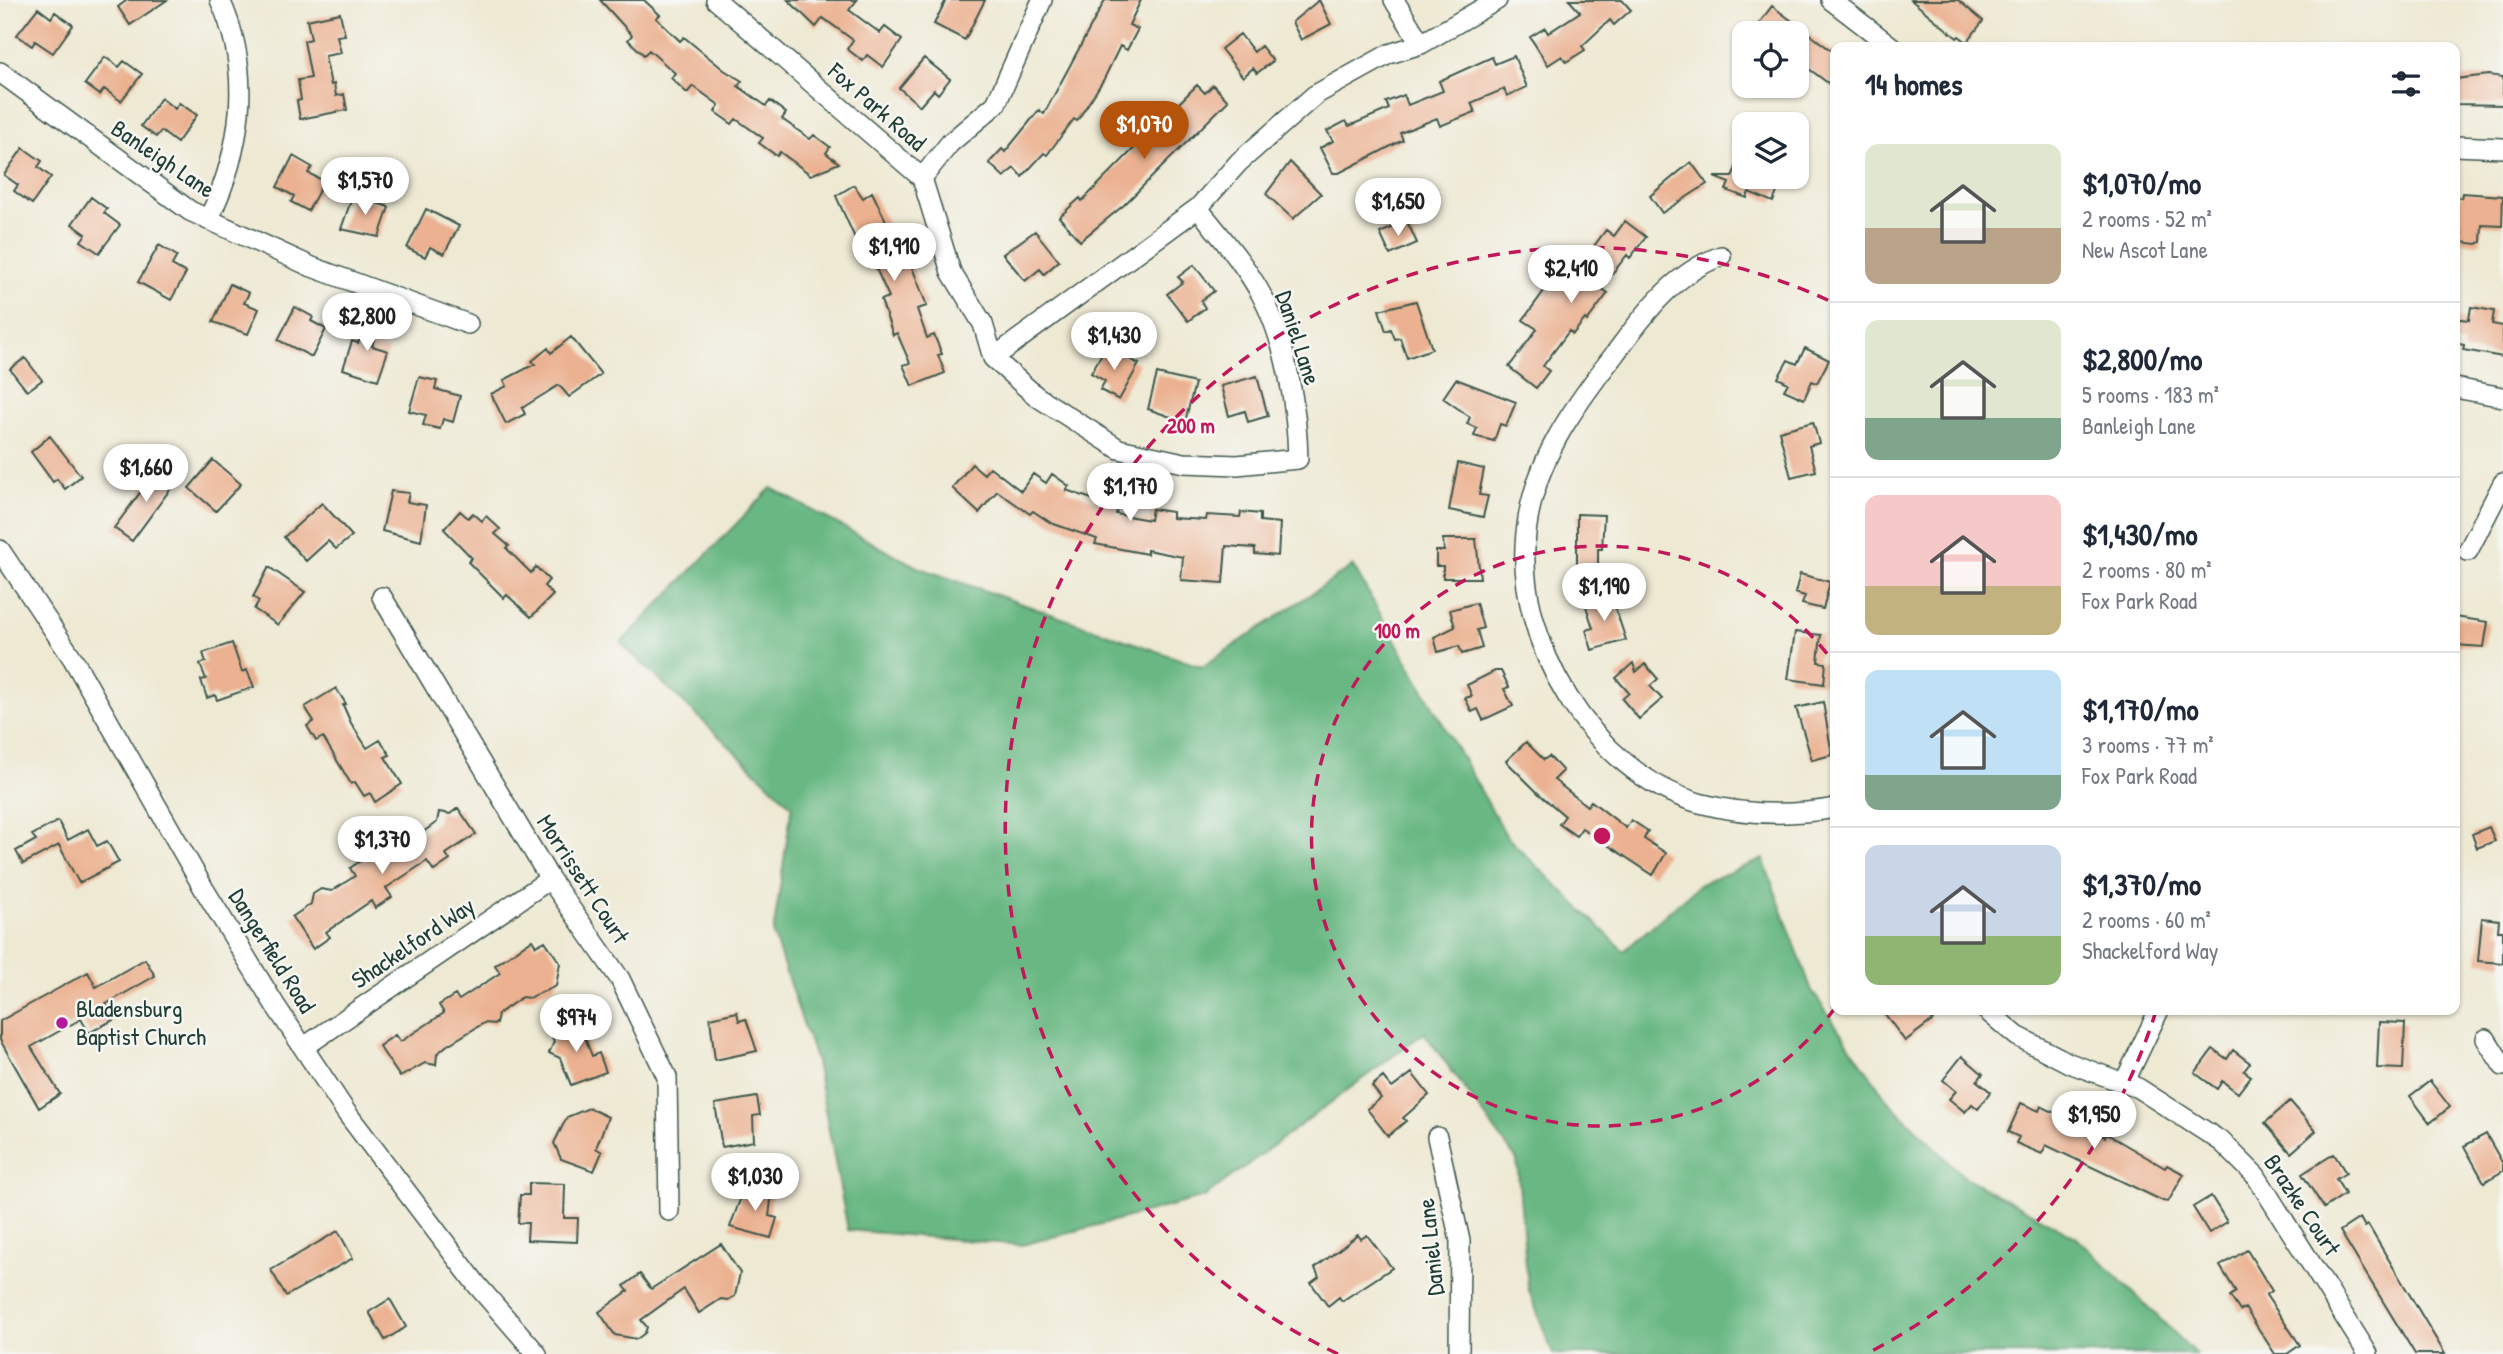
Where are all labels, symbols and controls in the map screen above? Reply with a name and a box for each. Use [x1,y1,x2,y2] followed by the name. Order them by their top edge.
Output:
[1732,21,1809,189] map controls
[1732,21,1809,98] button: locate
[821,54,933,158] street label: Fox Park Road
[1865,64,1963,104] text: 14 homes
[2387,65,2425,103] icon: filters
[1087,102,1201,161] pin: $1,070
[1116,108,1172,139] text: $1,070
[105,112,222,205] street label: Banleigh Lane
[1732,112,1809,189] button: layers
[308,158,422,217] pin: $1,570
[2082,163,2201,203] text: $1,070/mo
[337,164,393,195] text: $1,570
[1921,172,2005,256] icon: home
[1341,178,1455,238] pin: $1,650
[1371,185,1425,216] text: $1,650
[2082,203,2212,234] text: 2 rooms · 52 m²
[837,224,951,283] pin: $1,910
[868,230,920,261] text: $1,910
[2082,234,2208,265] text: New Ascot Lane
[1514,246,1628,305] pin: $2,410
[1544,252,1598,283] text: $2,410
[1269,287,1329,389] street label: Daniel Lane
[310,294,424,353] pin: $2,800
[338,300,396,331] text: $2,800
[1057,312,1171,372] pin: $1,430
[1087,319,1141,350] text: $1,430
[2082,339,2202,379] text: $2,800/mo
[1921,348,2005,432] icon: home
[2082,379,2219,410] text: 5 rooms · 183 m²
[2082,410,2196,441] text: Banleigh Lane
[1167,411,1215,440] text: 200 m
[89,444,203,504] pin: $1,660
[119,451,173,482] text: $1,660
[1073,463,1187,523] pin: $1,170
[1103,470,1157,501] text: $1,170
[2082,514,2197,554] text: $1,430/mo
[1921,523,2005,607] icon: home
[2082,554,2212,585] text: 2 rooms · 80 m²
[1547,564,1661,623] pin: $1,190
[1578,570,1630,601] text: $1,190
[2082,585,2197,616] text: Fox Park Road
[1374,616,1420,645] text: 100 m
[2082,689,2199,729] text: $1,170/mo
[1921,698,2005,782] icon: home
[2082,729,2214,760] text: 3 rooms · 77 m²
[2082,760,2197,791] text: Fox Park Road
[530,808,638,950] street label: Morrissett Court
[325,816,439,876] pin: $1,370
[354,823,410,854] text: $1,370
[1590,824,1614,848] centre of rings
[2082,864,2201,904] text: $1,370/mo
[1921,873,2005,957] icon: home
[222,882,324,1019] street label: Dangerfield Road
[344,889,480,995] street label: Shackelford Way
[2082,904,2211,935] text: 2 rooms · 60 m²
[2082,935,2219,966] text: Shackelford Way
[76,992,206,1052] place label: Bladensburg Baptist Church
[535,995,617,1054] pin: $974
[556,1001,596,1032] text: $974
[54,1015,70,1031] marker: Bladensburg Baptist Church
[2037,1092,2151,1151] pin: $1,950
[2067,1098,2121,1129] text: $1,950
[2257,1147,2349,1262] street label: Brazke Court
[698,1154,812,1213] pin: $1,030
[727,1160,783,1191] text: $1,030
[1409,1197,1451,1297] street label: Daniel Lane

